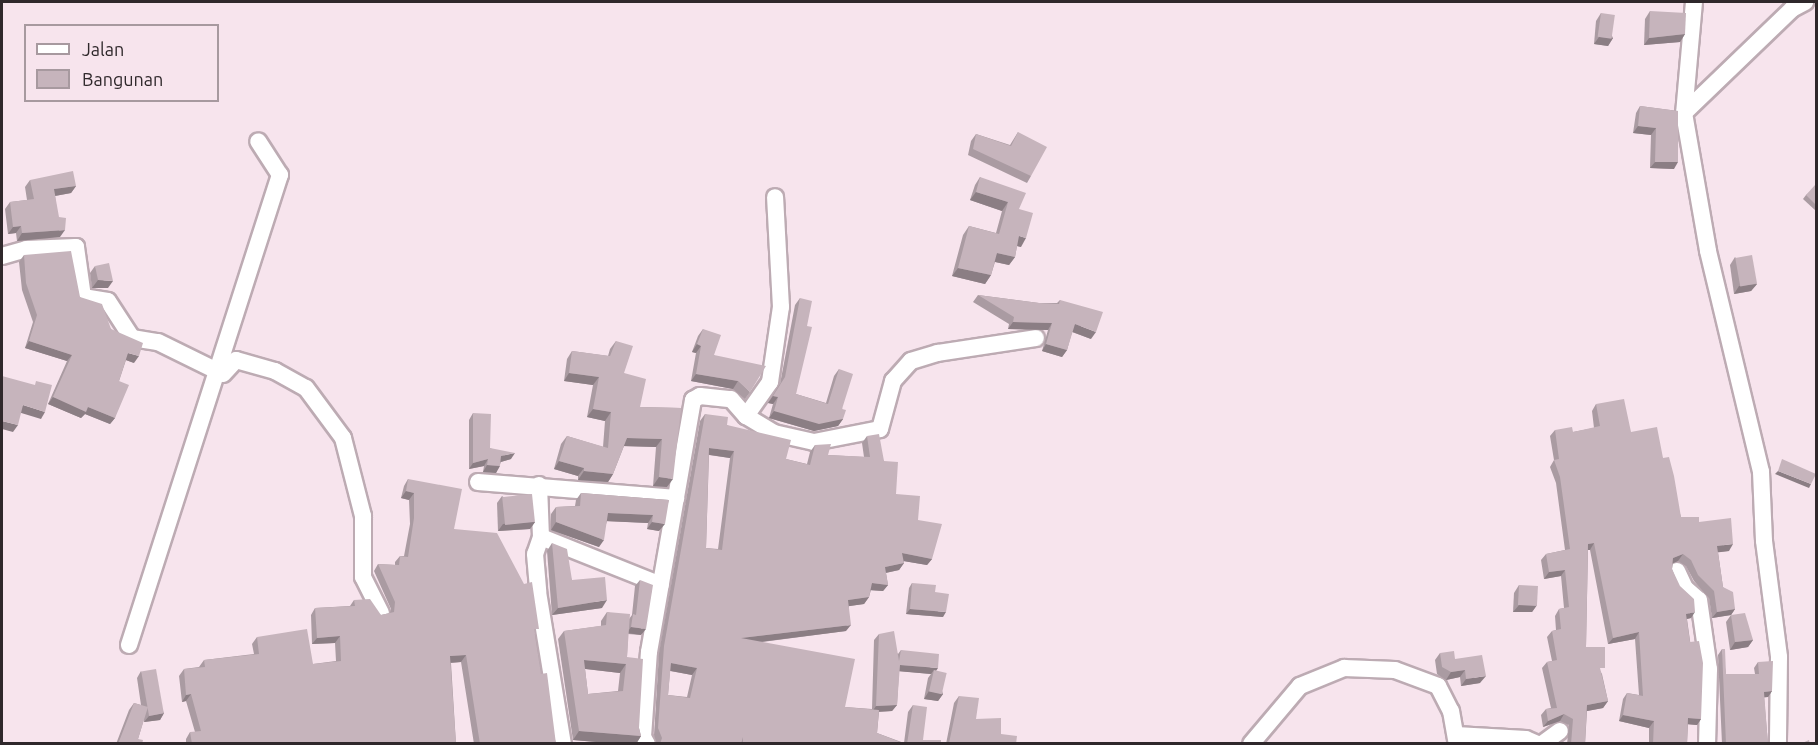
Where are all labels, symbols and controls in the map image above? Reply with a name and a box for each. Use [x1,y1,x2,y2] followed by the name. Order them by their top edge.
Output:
[24,24,219,102] legend
[82,39,124,59] text: Jalan
[82,69,163,89] text: Bangunan

